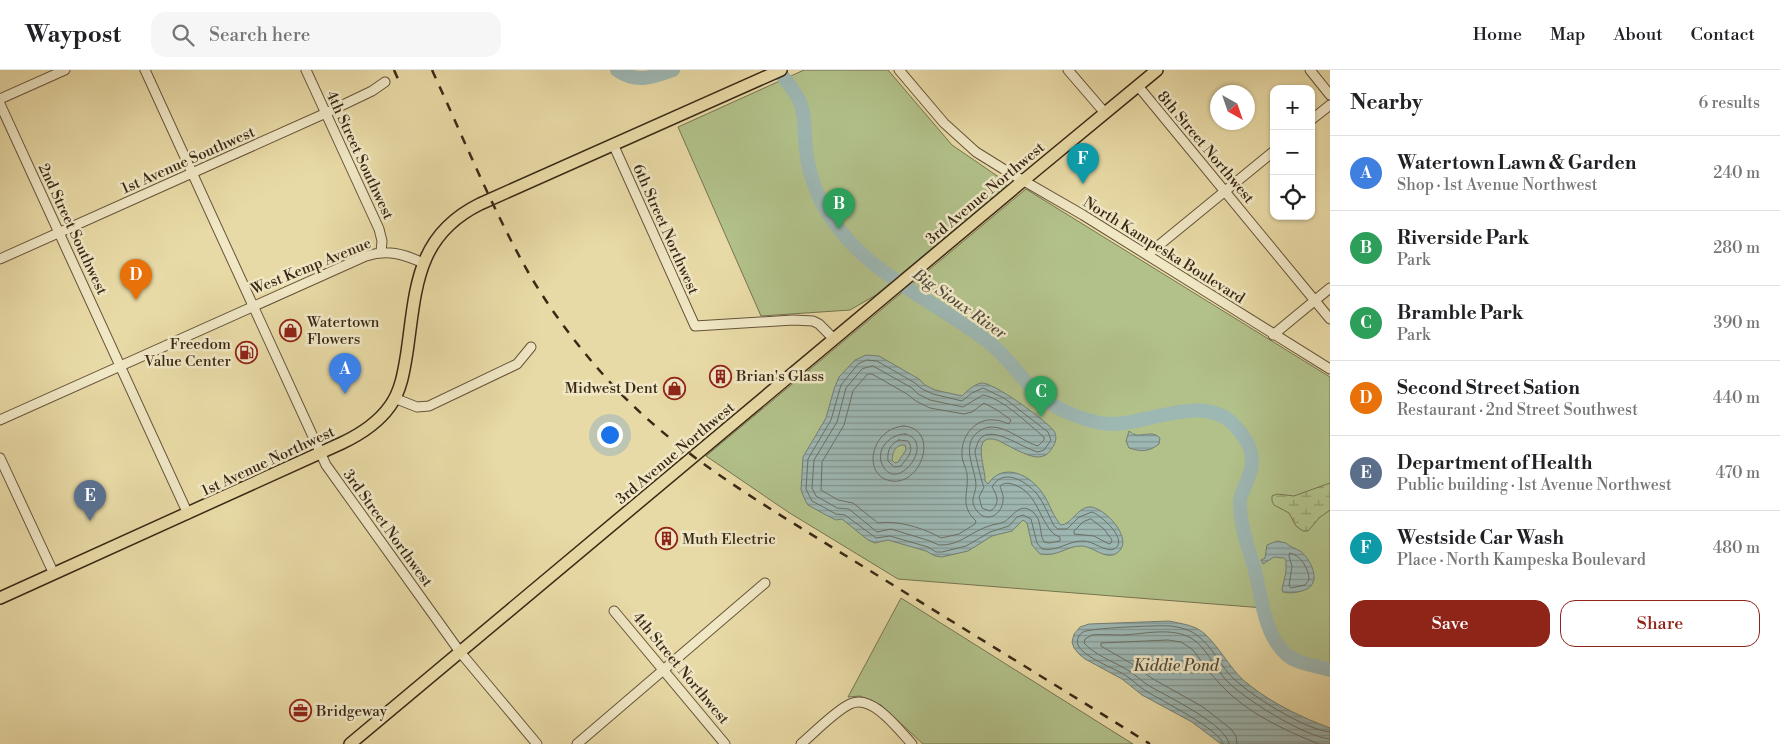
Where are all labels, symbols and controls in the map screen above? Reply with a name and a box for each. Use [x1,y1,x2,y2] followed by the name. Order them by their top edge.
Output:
[151,12,501,57] search box
[25,20,121,50] text: Waypost
[169,21,197,49] icon: search
[209,23,310,47] text: Search here
[1473,23,1522,46] text: Home
[1550,23,1586,46] text: Map
[1614,23,1663,46] text: About
[1691,23,1755,46] text: Contact
[1210,85,1255,130] north arrow
[1270,85,1315,220] map controls
[1270,85,1315,130] button: +
[1153,87,1259,208] street label: 8th Street Northwest
[321,88,398,223] street label: 4th Street Southwest
[1350,90,1423,116] text: Nearby
[1699,93,1760,113] text: 6 results
[119,122,258,198] street label: 1st Avenue Southwest
[1270,130,1315,175] button: −
[922,138,1049,249] street label: 3rd Avenue Northwest
[1067,143,1099,184] pin: F
[1397,151,1636,175] text: Watertown Lawn & Garden
[34,161,112,299] street label: 2nd Street Southwest
[628,161,703,298] street label: 6th Street Northwest
[1360,163,1372,183] text: A
[1713,163,1760,183] text: 240 m
[1270,175,1315,220] button: locate
[1397,175,1597,195] text: Shop · 1st Avenue Northwest
[823,188,855,229] pin: B
[1079,193,1249,308] street label: North Kampeska Boulevard
[1397,226,1529,250] text: Riverside Park
[247,234,374,300] street label: West Kemp Avenue
[1360,238,1372,258] text: B
[1713,238,1760,258] text: 280 m
[1397,250,1430,270] text: Park
[120,259,152,300] pin: D
[908,264,1011,344] water label: Big Sioux River
[1397,301,1523,325] text: Bramble Park
[306,313,380,349] place label: Watertown Flowers
[1360,313,1372,333] text: C
[1714,313,1760,333] text: 390 m
[279,319,303,343] shop icon: Watertown Flowers
[1397,325,1430,345] text: Park
[143,335,232,371] place label: Freedom Value Center
[235,341,259,365] fuel station icon: Freedom Value Center
[329,353,361,394] pin: A
[708,364,732,388] building icon: Brian's Glass
[735,367,824,386] place label: Brian's Glass
[662,376,686,400] shop icon: Midwest Dent
[1025,376,1057,417] pin: C
[1397,376,1580,400] text: Second Street Sation
[565,379,659,398] place label: Midwest Dent
[1360,388,1372,408] text: D
[1713,388,1760,408] text: 440 m
[612,398,739,509] street label: 3rd Avenue Northwest
[1397,400,1638,420] text: Restaurant · 2nd Street Southwest
[199,422,338,501] street label: 1st Avenue Northwest
[597,422,623,448] your location
[1397,451,1592,475] text: Department of Health
[1360,463,1372,483] text: E
[1716,463,1760,483] text: 470 m
[339,466,437,591] street label: 3rd Street Northwest
[1397,475,1672,495] text: Public building · 1st Avenue Northwest
[74,480,106,521] pin: E
[1397,526,1564,550] text: Westside Car Wash
[654,527,678,551] building icon: Muth Electric
[682,530,776,549] place label: Muth Electric
[1360,538,1372,558] text: F
[1713,538,1760,558] text: 480 m
[1397,550,1646,570] text: Place · North Kampeska Boulevard
[1350,600,1550,647] button: Save
[1560,600,1760,647] button: Share
[628,608,734,729] street label: 4th Street Northwest
[1133,656,1220,676] water label: Kiddie Pond
[288,699,312,723] office icon: Bridgeway
[315,702,388,721] place label: Bridgeway

